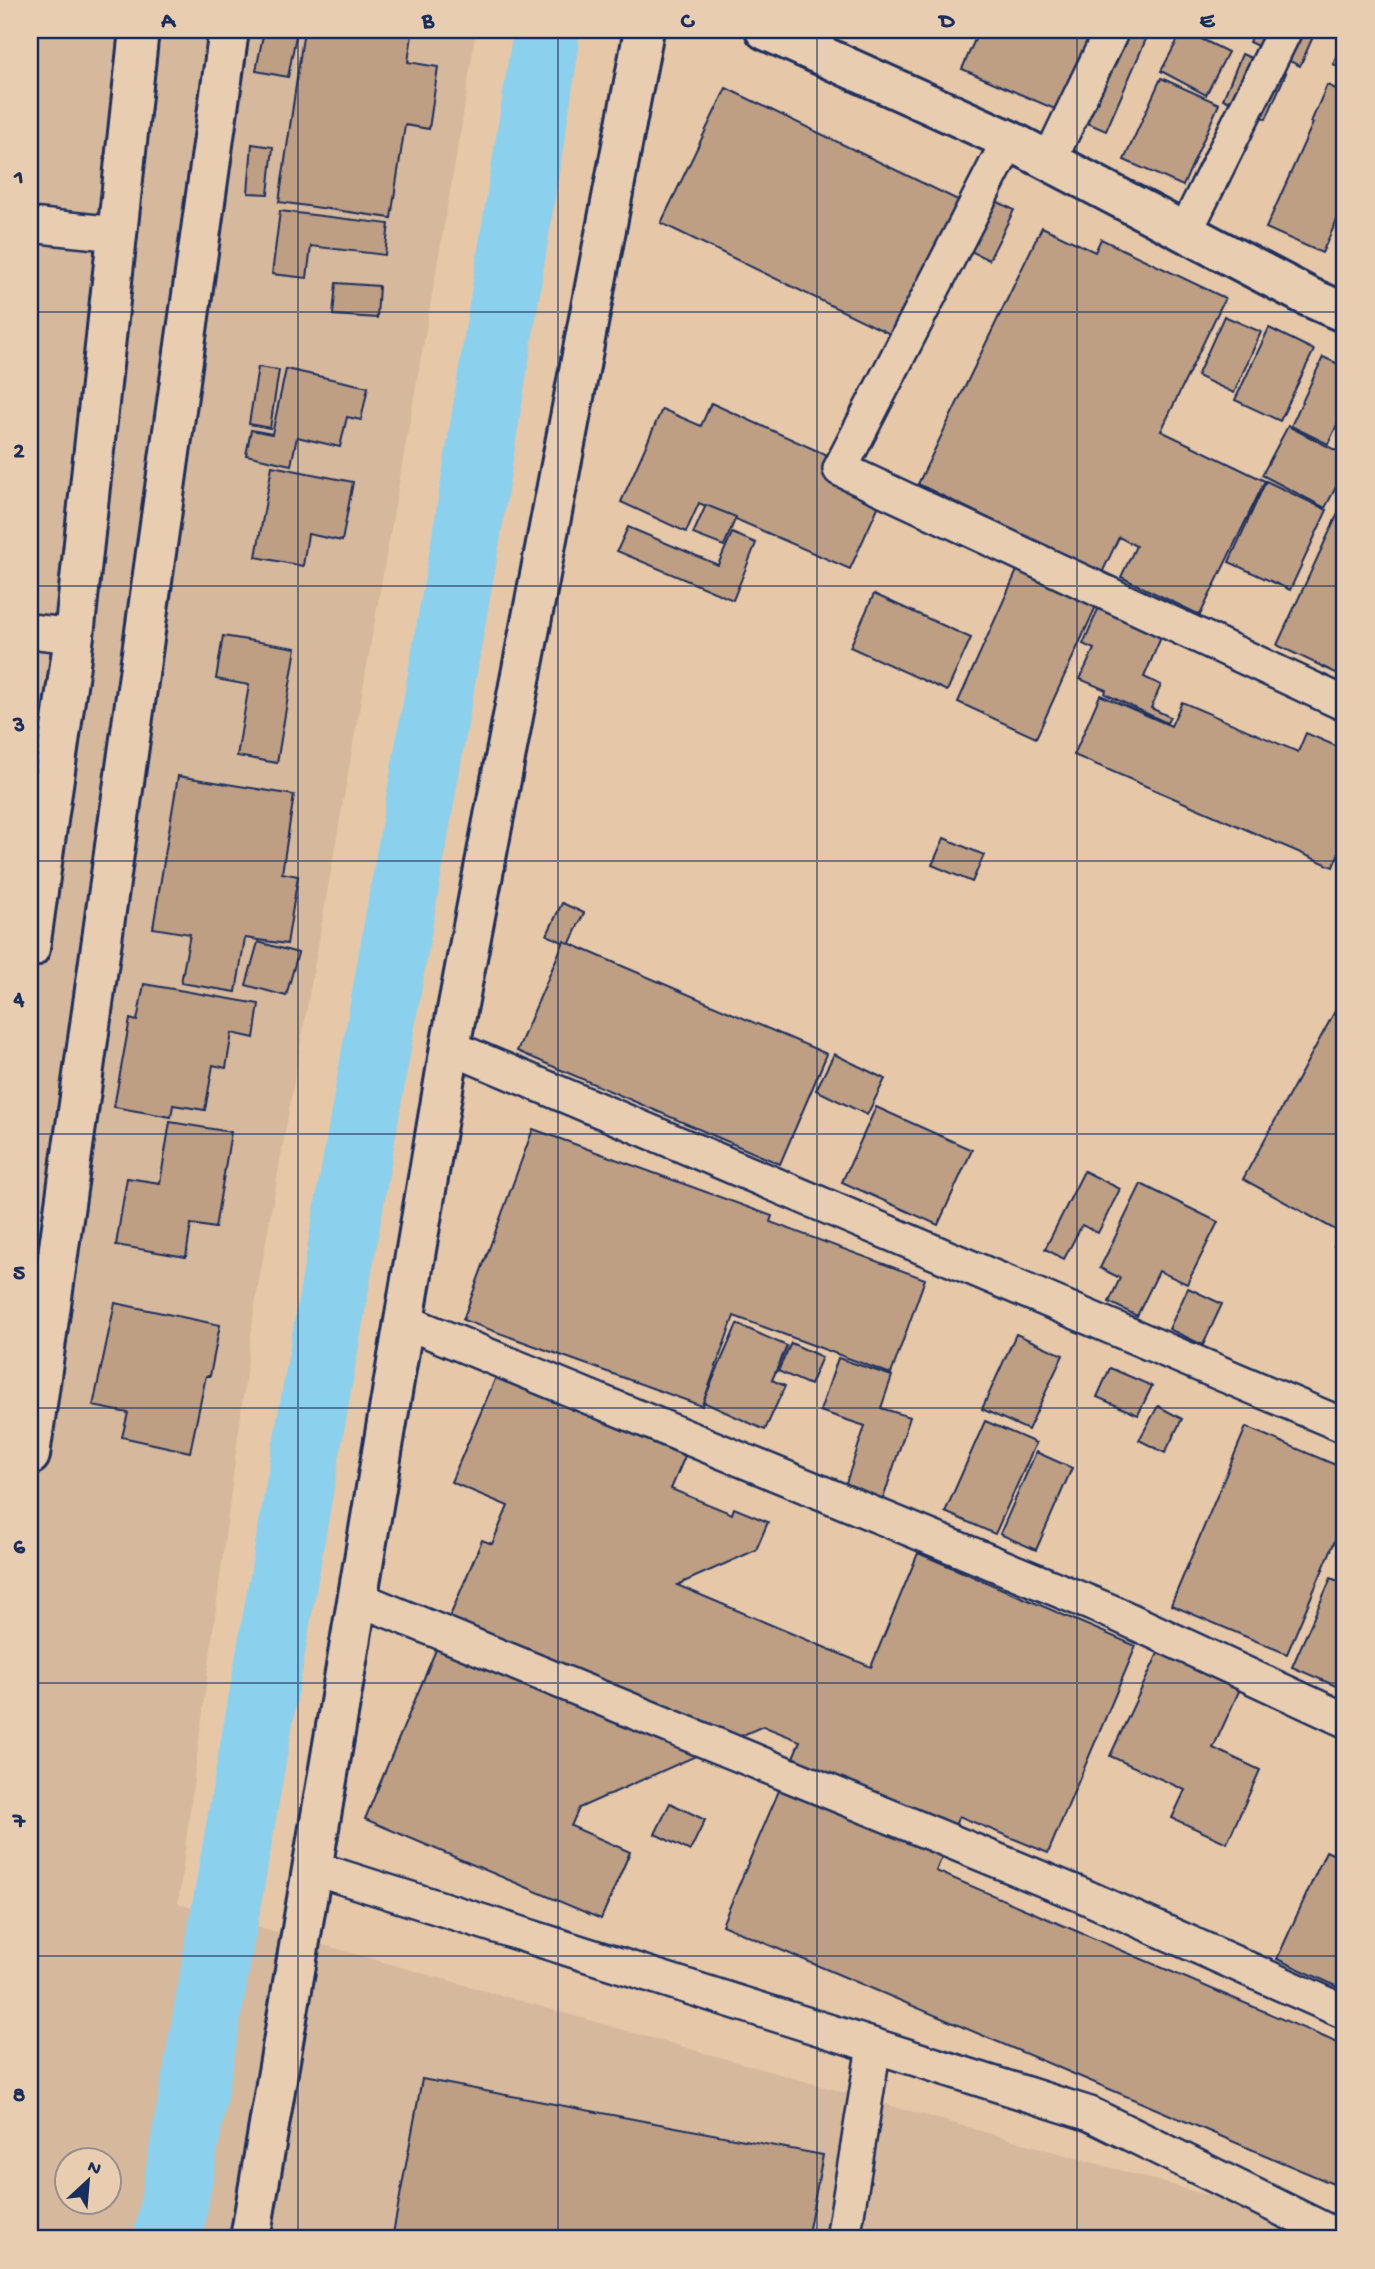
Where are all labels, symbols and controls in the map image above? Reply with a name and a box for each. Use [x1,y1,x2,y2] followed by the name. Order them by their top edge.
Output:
[160,9,176,36] text: A
[421,9,435,36] text: B
[681,9,696,36] text: C
[938,9,956,36] text: D
[1200,9,1216,36] text: E
[13,165,24,192] text: 1
[13,439,25,466] text: 2
[12,713,25,740] text: 3
[13,987,25,1014] text: 4
[13,1261,25,1288] text: 5
[13,1535,26,1562] text: 6
[12,1809,26,1836] text: 7
[13,2083,26,2110] text: 8
[52,2146,122,2216] north arrow
[83,2156,105,2182] text: N

